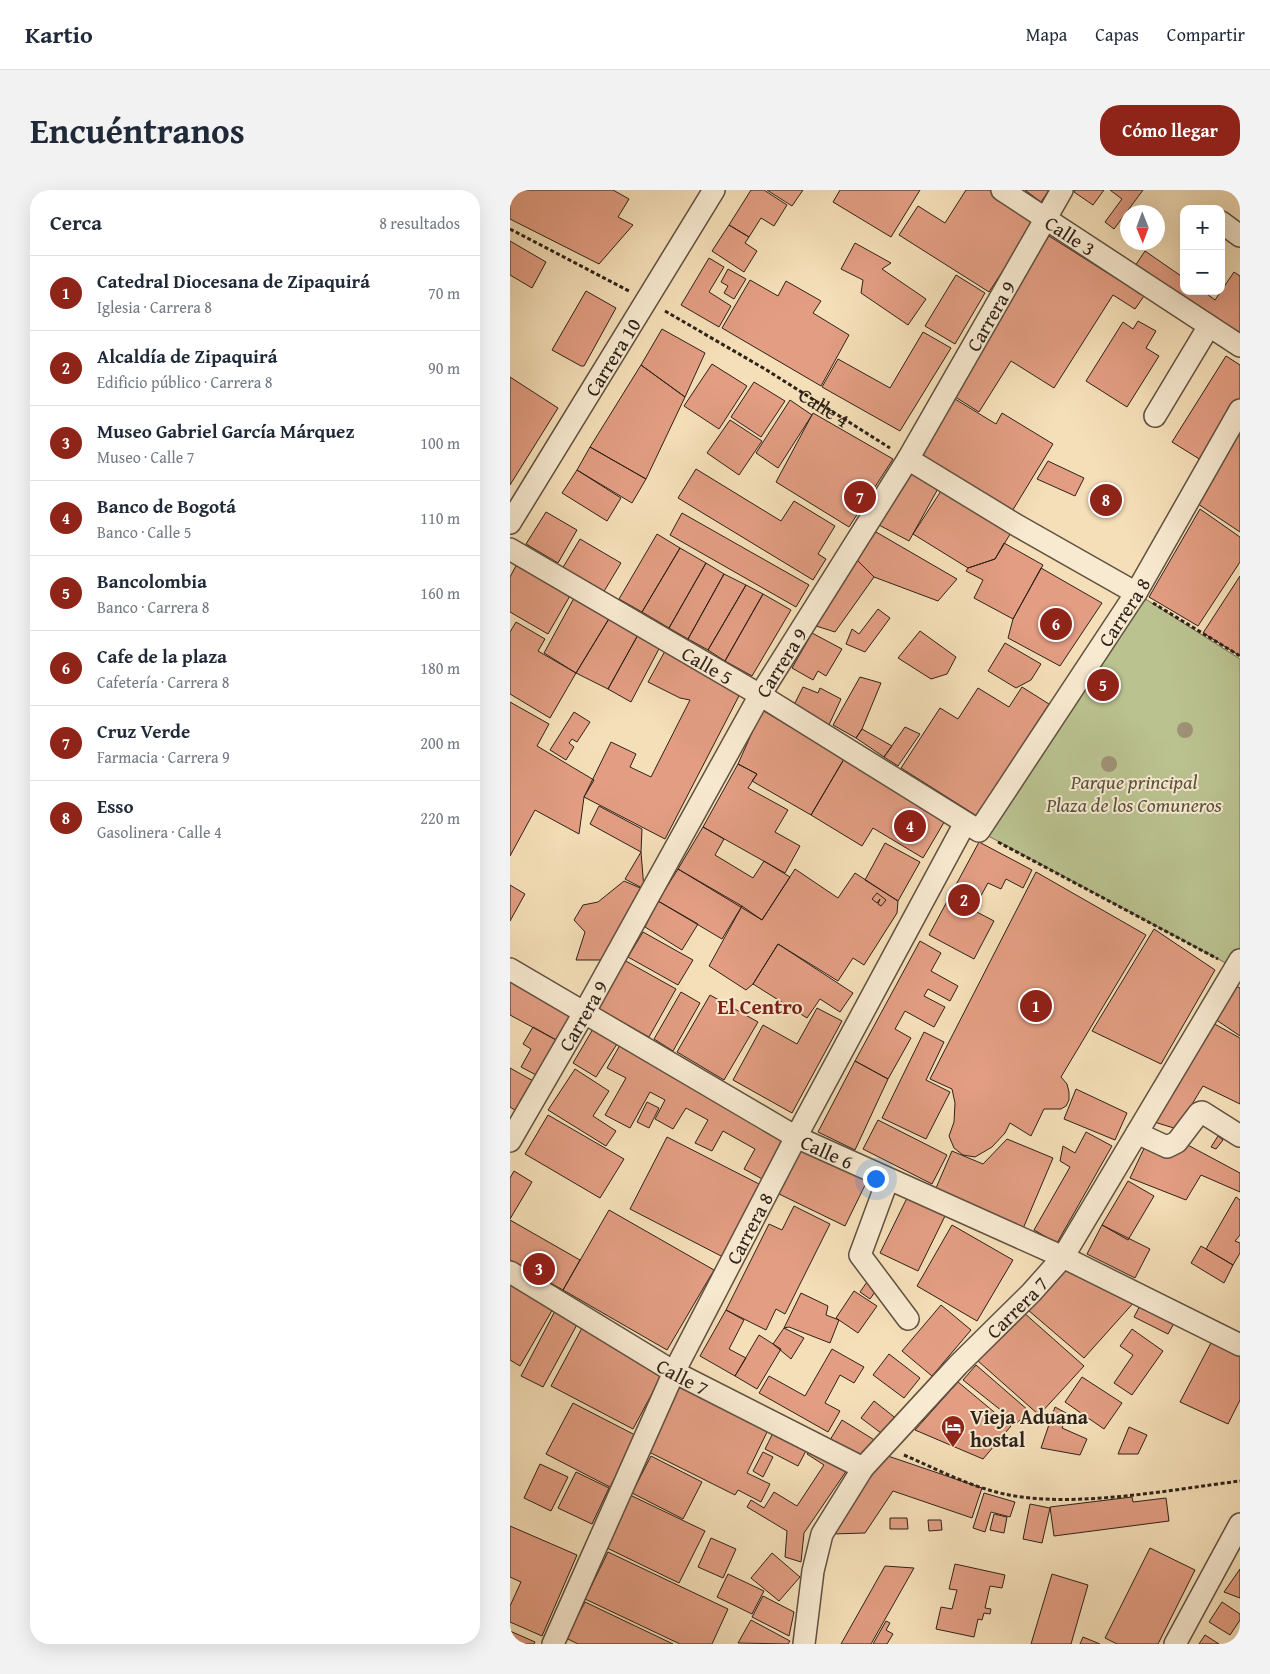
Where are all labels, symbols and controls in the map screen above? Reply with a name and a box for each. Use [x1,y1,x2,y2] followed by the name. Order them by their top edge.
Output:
[25,17,93,52] text: Kartio
[1026,21,1067,48] text: Mapa
[1095,21,1139,48] text: Capas
[1167,21,1245,48] text: Compartir
[30,105,245,156] text: Encuéntranos
[1100,105,1240,156] button: Cómo llegar
[1120,205,1165,250] north arrow
[1180,205,1225,295] map controls
[1180,205,1225,250] button: +
[50,207,102,238] text: Cerca
[1040,208,1102,262] street label: Calle 3
[379,211,460,235] text: 8 resultados
[1180,250,1225,295] button: −
[97,267,370,295] text: Catedral Diocesana de Zipaquirá
[958,275,1022,357] street label: Carrera 9
[62,281,70,305] text: 1
[428,281,460,305] text: 70 m
[97,295,212,319] text: Iglesia · Carrera 8
[577,312,647,401] street label: Carrera 10
[97,342,277,370] text: Alcaldía de Zipaquirá
[62,356,70,380] text: 2
[428,356,460,380] text: 90 m
[97,370,272,394] text: Edificio público · Carrera 8
[794,380,856,434] street label: Calle 4
[97,417,354,445] text: Museo Gabriel García Márquez
[62,431,70,455] text: 3
[420,431,460,455] text: 100 m
[97,445,194,469] text: Museo · Calle 7
[844,478,876,516] pin: 7
[1090,481,1122,519] pin: 8
[97,492,236,520] text: Banco de Bogotá
[62,506,70,530] text: 4
[420,506,460,530] text: 110 m
[97,520,192,544] text: Banco · Calle 5
[97,567,207,595] text: Bancolombia
[1090,572,1157,652] street label: Carrera 8
[62,581,70,605] text: 5
[420,581,460,605] text: 160 m
[97,595,210,619] text: Banco · Carrera 8
[1040,605,1072,643] pin: 6
[748,622,813,703] street label: Carrera 9
[677,638,739,691] street label: Calle 5
[97,642,227,670] text: Cafe de la plaza
[62,656,70,680] text: 6
[420,656,460,680] text: 180 m
[1087,666,1119,704] pin: 5
[97,670,229,694] text: Cafetería · Carrera 8
[97,717,190,745] text: Cruz Verde
[62,731,70,755] text: 7
[420,731,460,755] text: 200 m
[97,745,230,769] text: Farmacia · Carrera 9
[1045,767,1223,819] park label: Parque principal Plaza de los Comuneros
[97,792,134,820] text: Esso
[62,806,70,830] text: 8
[420,806,460,830] text: 220 m
[894,807,926,845] pin: 4
[97,820,222,844] text: Gasolinera · Calle 4
[948,881,980,919] pin: 2
[551,975,614,1056] street label: Carrera 9
[1020,987,1052,1025] pin: 1
[717,991,803,1022] district label: El Centro
[796,1127,858,1176] street label: Calle 6
[863,1166,889,1192] your location
[718,1187,779,1269] street label: Carrera 8
[523,1250,555,1288] pin: 3
[979,1269,1054,1345] street label: Carrera 7
[651,1350,714,1402] street label: Calle 7
[970,1402,1089,1454] place label: Vieja Aduana hostal
[940,1414,966,1448] hotel icon: Vieja Aduana hostal

